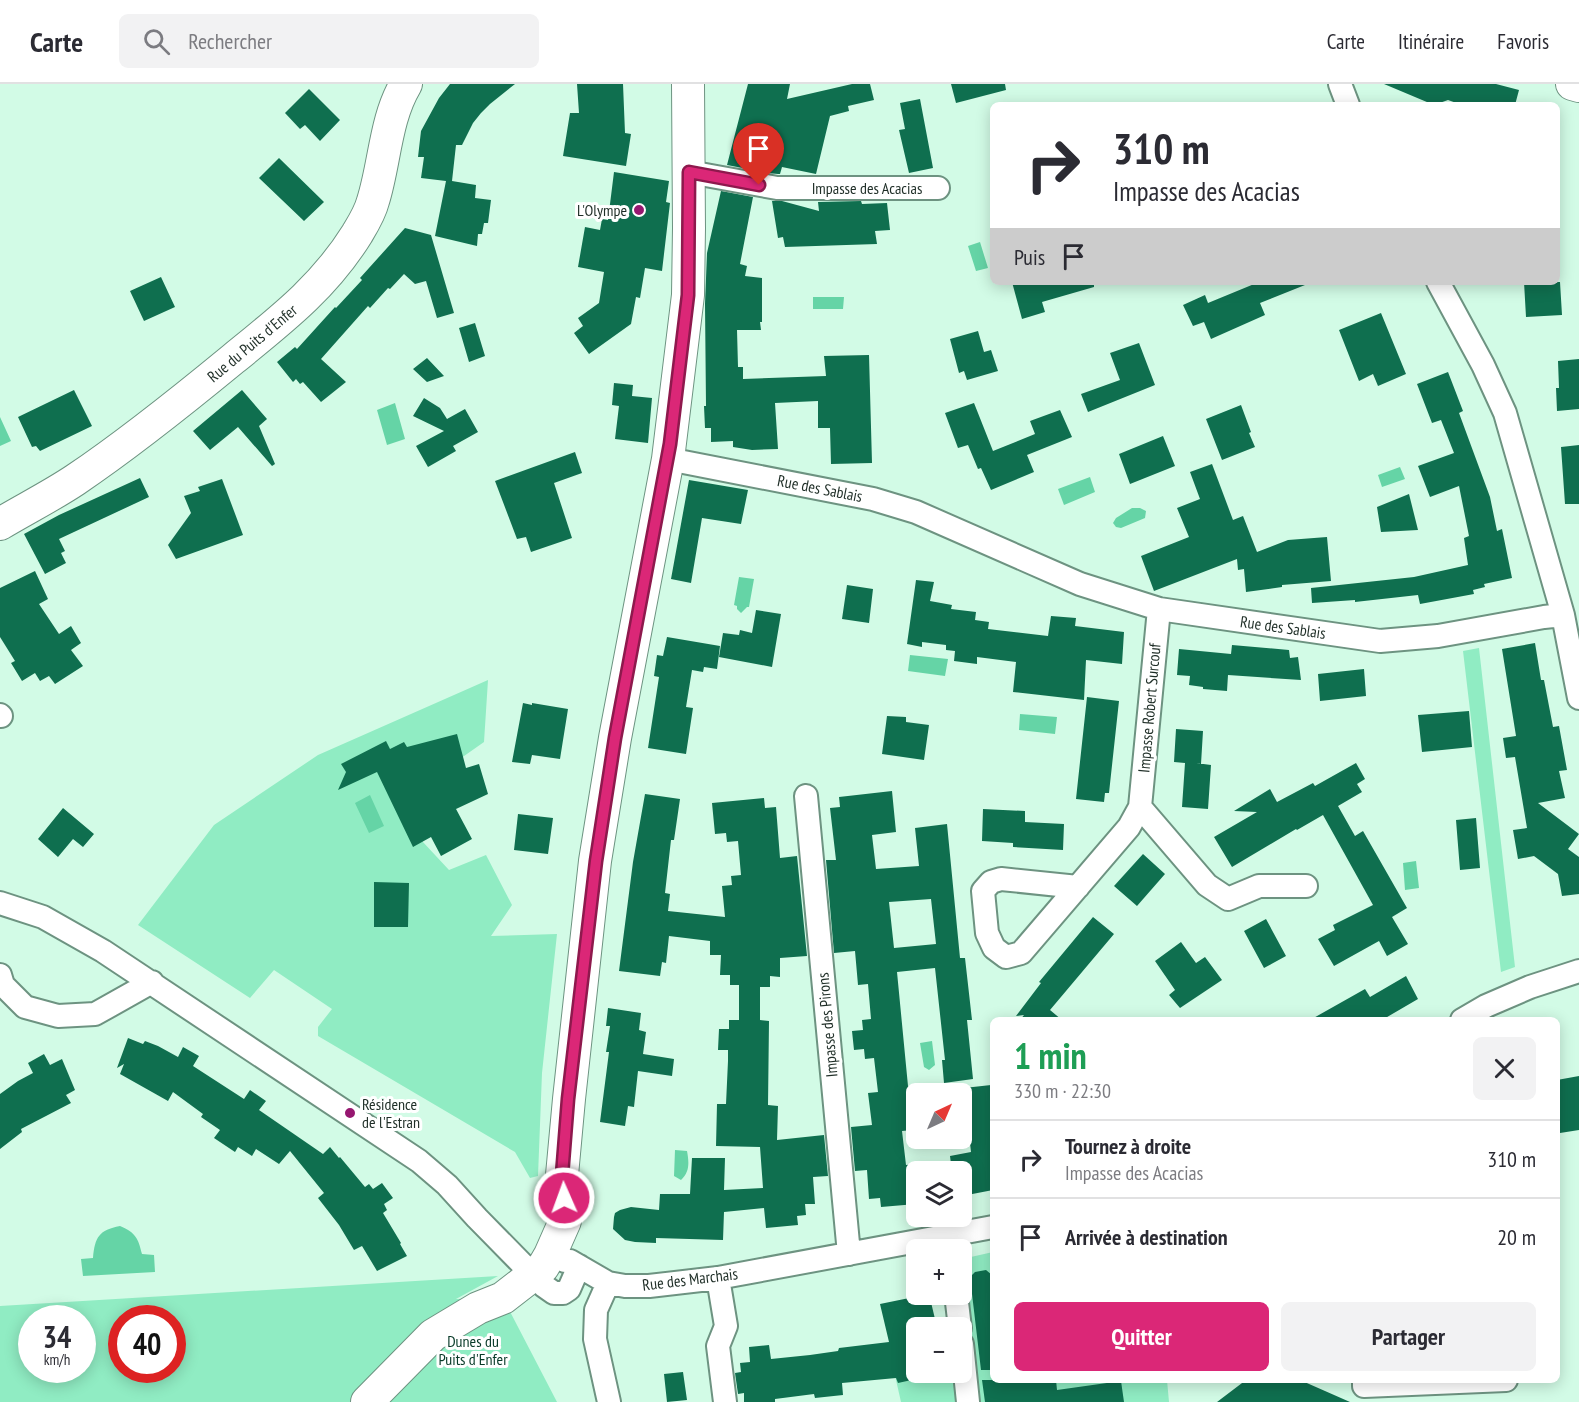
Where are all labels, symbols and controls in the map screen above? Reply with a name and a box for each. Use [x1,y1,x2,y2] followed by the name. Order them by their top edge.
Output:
[119,14,539,68] search box
[30,23,83,60] text: Carte
[140,25,173,58] icon: search
[188,27,272,55] text: Rechercher
[1327,28,1365,55] text: Carte
[1398,28,1464,55] text: Itinéraire
[1497,28,1549,55] text: Favoris
[1113,121,1210,176] text: 310 m
[733,123,784,185] pin
[1014,126,1092,204] icon: right
[742,132,775,165] icon: arrive
[1113,174,1300,208] text: Impasse des Acacias
[812,178,922,198] street label: Impasse des Acacias
[577,200,627,220] place label: L'Olympe
[632,203,646,217] marker: L'Olympe
[1057,240,1090,273] icon: arrive
[1014,243,1045,271] text: Puis
[203,299,301,386] street label: Rue du Puits d'Enfer
[776,470,864,506] street label: Rue des Sablais
[1239,611,1327,643] street label: Rue des Sablais
[1133,642,1165,774] street label: Impasse Robert Surcouf
[812,972,842,1078] street label: Impasse des Pirons
[1014,1032,1087,1079] text: 1 min
[1473,1037,1536,1100] button: close
[1014,1078,1111,1104] text: 330 m · 22:30
[906,1083,972,1149] north arrow
[906,1083,972,1383] map controls
[362,1094,420,1132] place label: Résidence de l'Estran
[343,1106,357,1120] marker: Résidence de l'Estran
[1065,1132,1191,1160] text: Tournez à droite
[1014,1143,1047,1176] icon: right
[1487,1145,1536,1173] text: 310 m
[1065,1160,1203,1186] text: Impasse des Acacias
[906,1161,972,1227] button: layers
[532,1166,596,1230] position arrow
[1014,1221,1047,1254] icon: arrive
[1065,1223,1228,1251] text: Arrivée à destination
[1497,1223,1536,1251] text: 20 m
[906,1239,972,1305] button: +
[641,1263,739,1295] street label: Rue des Marchais
[1014,1302,1269,1371] button: Quitter
[1281,1302,1536,1371] button: Partager
[108,1305,186,1383] speed limit sign: 40
[43,1317,71,1356] text: 34
[906,1317,972,1383] button: −
[438,1331,508,1369] park label: Dunes du Puits d'Enfer
[44,1350,70,1369] text: km/h

